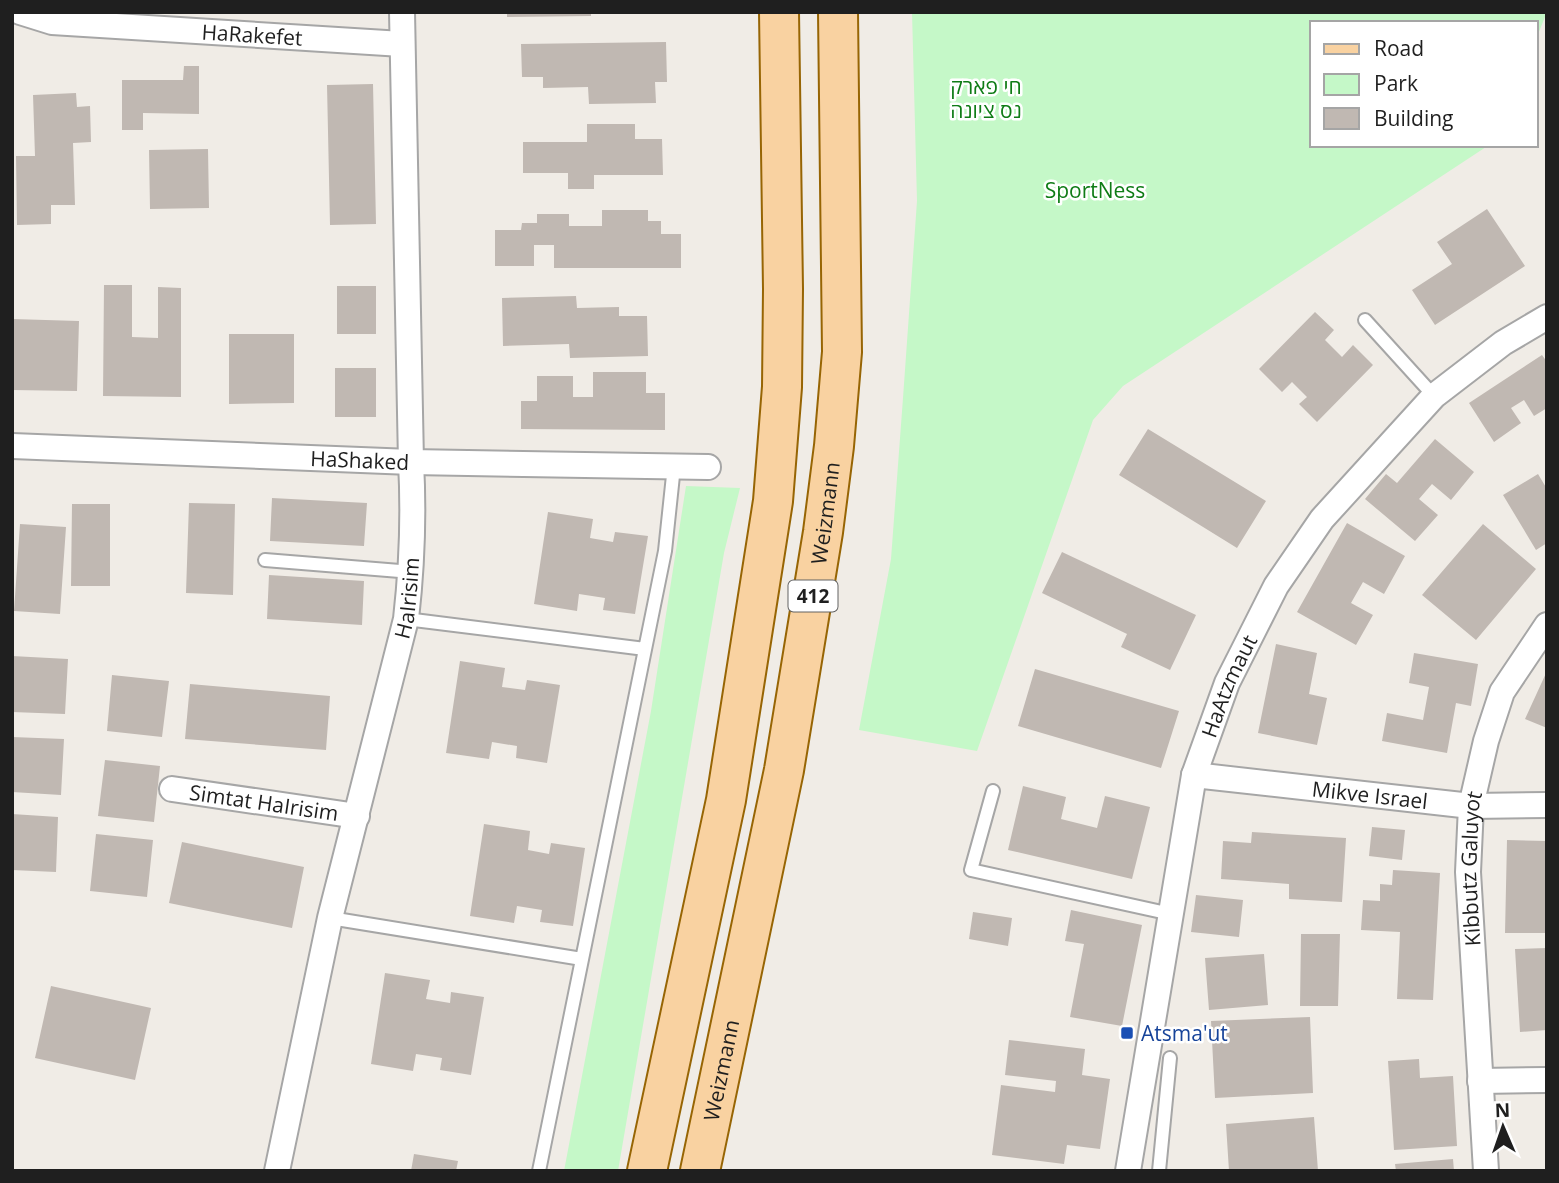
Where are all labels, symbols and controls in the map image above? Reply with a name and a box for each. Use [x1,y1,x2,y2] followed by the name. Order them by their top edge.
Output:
[201,17,303,52] street label: HaRakefet
[1310,21,1538,147] legend
[1374,34,1424,62] text: Road
[1374,69,1418,97] text: Park
[950,72,1022,124] park label: חי פארק נס ציונה
[1374,104,1453,132] text: Building
[1045,176,1145,204] park label: SportNess
[310,444,410,476] street label: HaShaked
[804,460,846,566] street label: Weizmann
[388,556,425,642] street label: HaIrisim
[788,580,838,611] road number: 412
[1195,630,1263,741] street label: HaAtzmaut
[1311,774,1429,815] street label: Mikve Israel
[188,778,340,827] street label: Simtat HaIrisim
[1454,788,1488,947] street label: Kibbutz Galuyot
[697,1017,745,1124] street label: Weizmann
[1141,1019,1228,1047] place label: Atsma'ut
[1119,1025,1135,1041] marker: Atsma'ut
[1468,1092,1538,1162] north arrow
[1494,1097,1511,1123] text: N

